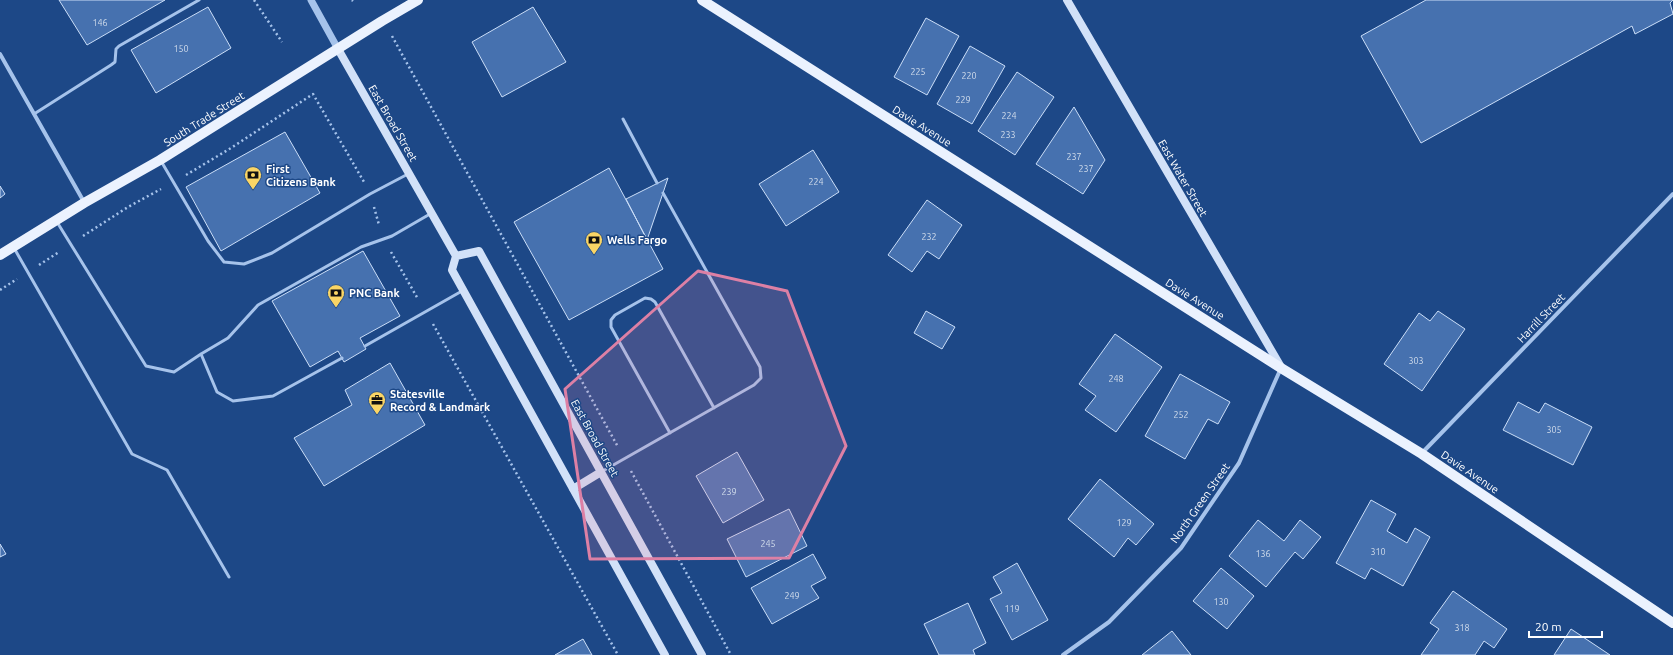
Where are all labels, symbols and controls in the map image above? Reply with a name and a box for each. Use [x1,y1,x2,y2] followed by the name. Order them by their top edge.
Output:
[92,18,108,28] house number: 146
[173,44,189,54] house number: 150
[910,67,926,77] house number: 225
[961,71,977,81] house number: 220
[366,83,420,164] street label: East Broad Street
[161,89,247,149] street label: South Trade Street
[955,95,971,105] house number: 229
[890,103,954,149] street label: Davie Avenue
[1001,111,1017,121] house number: 224
[1000,130,1016,140] house number: 233
[1156,137,1210,219] street label: East Water Street
[1066,152,1082,162] house number: 237
[266,163,336,188] place label: First Citizens Bank
[1078,164,1094,174] house number: 237
[243,165,263,190] bank icon: First Citizens Bank
[808,177,824,187] house number: 224
[584,230,604,255] bank icon: Wells Fargo
[921,232,937,242] house number: 232
[607,234,668,246] place label: Wells Fargo
[1163,276,1227,322] street label: Davie Avenue
[326,283,346,308] bank icon: PNC Bank
[349,287,401,299] place label: PNC Bank
[1515,291,1568,345] street label: Harrill Street
[1408,356,1424,366] house number: 303
[1108,374,1124,384] house number: 248
[390,388,491,413] place label: Statesville Record & Landmark
[367,390,387,415] office icon: Statesville Record & Landmark
[569,397,622,479] street label: East Broad Street
[1173,410,1189,420] house number: 252
[1546,425,1562,435] house number: 305
[1439,448,1501,496] street label: Davie Avenue
[1168,460,1232,545] street label: North Green Street
[721,487,737,497] house number: 239
[1116,518,1132,528] house number: 129
[760,539,776,549] house number: 245
[1370,547,1386,557] house number: 310
[1255,549,1271,559] house number: 136
[784,591,800,601] house number: 249
[1213,597,1229,607] house number: 130
[1004,604,1020,614] house number: 119
[1529,613,1602,639] scale bar
[1535,620,1562,633] text: 20 m
[1454,623,1470,633] house number: 318

